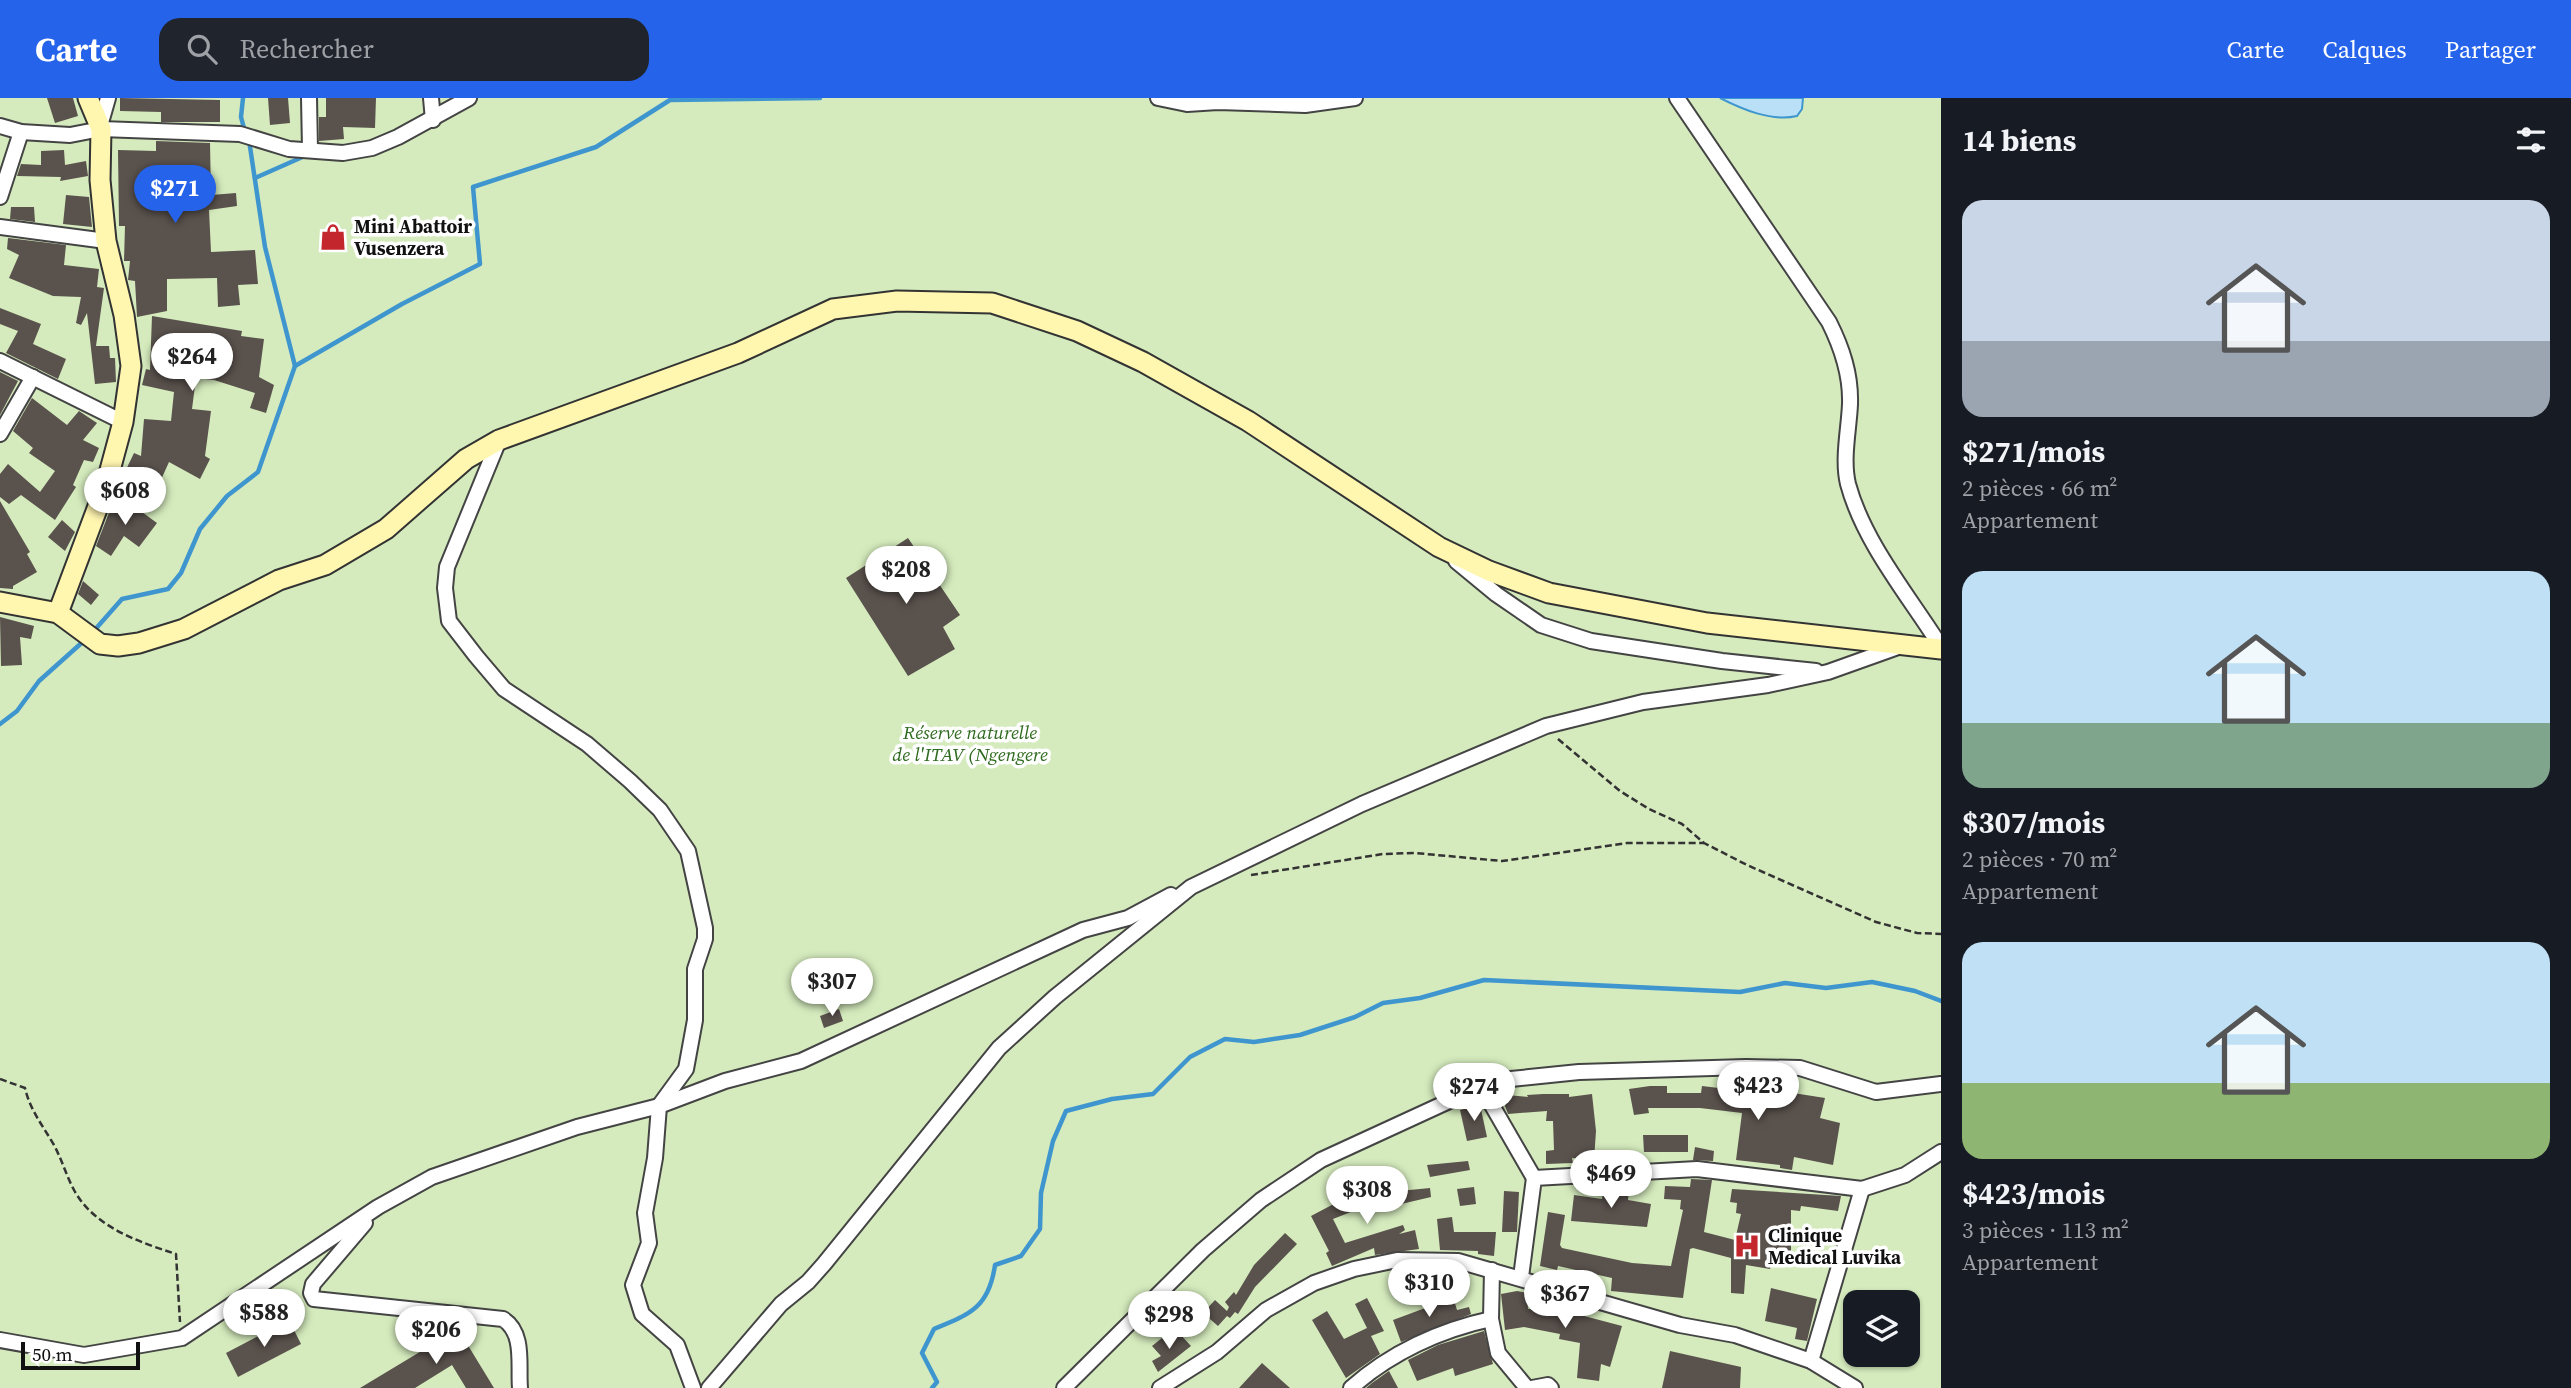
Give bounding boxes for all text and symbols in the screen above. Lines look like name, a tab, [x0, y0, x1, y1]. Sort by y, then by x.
search box	[159, 18, 649, 81]
text: Carte	[35, 27, 117, 72]
icon: search	[183, 30, 221, 68]
text: Rechercher	[239, 31, 374, 67]
text: Carte	[2227, 33, 2285, 66]
text: Calques	[2323, 33, 2407, 66]
text: Partager	[2445, 33, 2536, 66]
text: 14 biens	[1962, 120, 2076, 161]
icon: filters	[2512, 121, 2550, 159]
pin: $271	[134, 166, 216, 225]
text: $271	[150, 172, 200, 204]
place label: Mini Abattoir Vusenzera	[354, 213, 472, 261]
shop icon: Mini Abattoir Vusenzera	[318, 222, 348, 252]
icon: home	[2193, 245, 2319, 371]
pin: $264	[151, 334, 233, 393]
text: $264	[167, 340, 217, 372]
text: $271/mois	[1962, 431, 2105, 472]
pin: $608	[84, 468, 166, 527]
text: 2 pièces · 66 m²	[1962, 472, 2117, 504]
text: $608	[100, 474, 150, 506]
text: Appartement	[1962, 504, 2098, 536]
pin: $208	[865, 546, 947, 606]
text: $208	[881, 553, 931, 585]
icon: home	[2193, 616, 2319, 742]
park label: Réserve naturelle de l'ITAV (Ngengere	[892, 719, 1048, 767]
text: $307/mois	[1962, 802, 2105, 843]
text: 2 pièces · 70 m²	[1962, 843, 2117, 875]
text: Appartement	[1962, 875, 2098, 907]
pin: $307	[791, 958, 873, 1018]
text: $307	[807, 965, 857, 997]
icon: home	[2193, 987, 2319, 1113]
pin: $423	[1717, 1062, 1799, 1122]
pin: $274	[1433, 1063, 1515, 1123]
text: $423	[1733, 1069, 1783, 1101]
text: $274	[1449, 1070, 1499, 1102]
pin: $469	[1570, 1150, 1652, 1210]
text: $469	[1586, 1157, 1636, 1189]
pin: $308	[1326, 1166, 1408, 1226]
text: $308	[1342, 1173, 1392, 1205]
text: $423/mois	[1962, 1173, 2105, 1214]
text: 3 pièces · 113 m²	[1962, 1214, 2129, 1246]
place label: Clinique Medical Luvika	[1768, 1222, 1902, 1270]
hospital icon: Clinique Medical Luvika	[1732, 1231, 1762, 1261]
text: Appartement	[1962, 1246, 2098, 1278]
pin: $310	[1388, 1260, 1470, 1319]
text: $310	[1404, 1266, 1454, 1298]
pin: $367	[1524, 1270, 1606, 1330]
text: $367	[1540, 1277, 1590, 1309]
pin: $588	[223, 1290, 305, 1349]
map controls	[1843, 1290, 1920, 1367]
button: layers	[1843, 1290, 1920, 1367]
pin: $298	[1128, 1292, 1210, 1351]
text: $588	[239, 1296, 289, 1328]
text: $298	[1144, 1298, 1194, 1330]
pin: $206	[395, 1306, 477, 1366]
text: $206	[411, 1313, 461, 1345]
scale bar	[21, 1339, 140, 1371]
text: 50 m	[32, 1341, 73, 1367]

